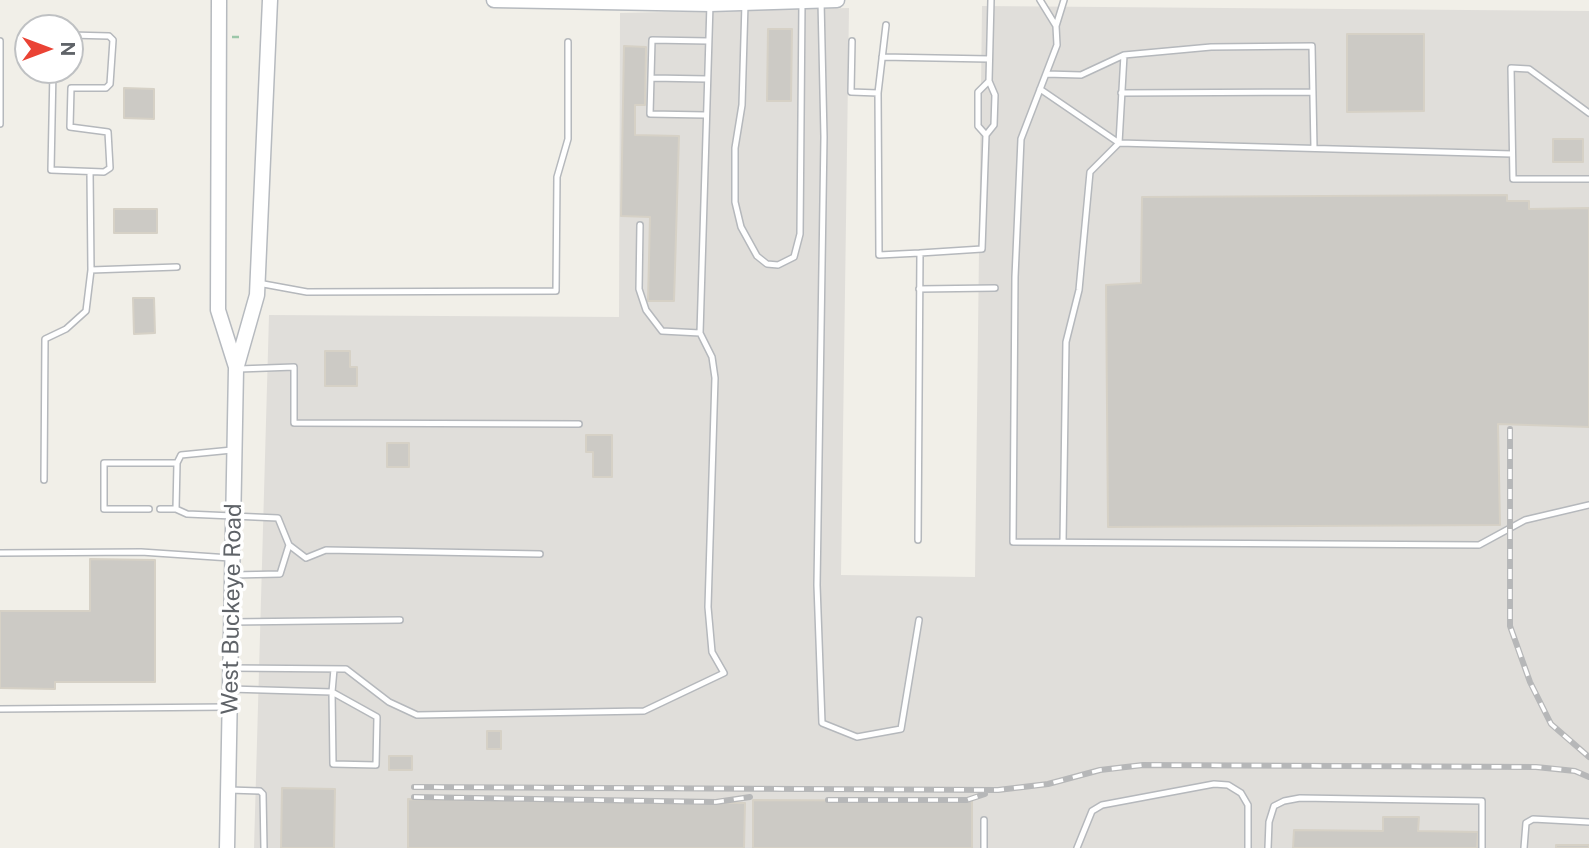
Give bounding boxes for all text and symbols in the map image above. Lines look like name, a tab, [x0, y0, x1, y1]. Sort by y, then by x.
north arrow	[14, 14, 84, 84]
text: N	[57, 42, 79, 56]
street label: West Buckeye Road	[216, 503, 248, 715]

